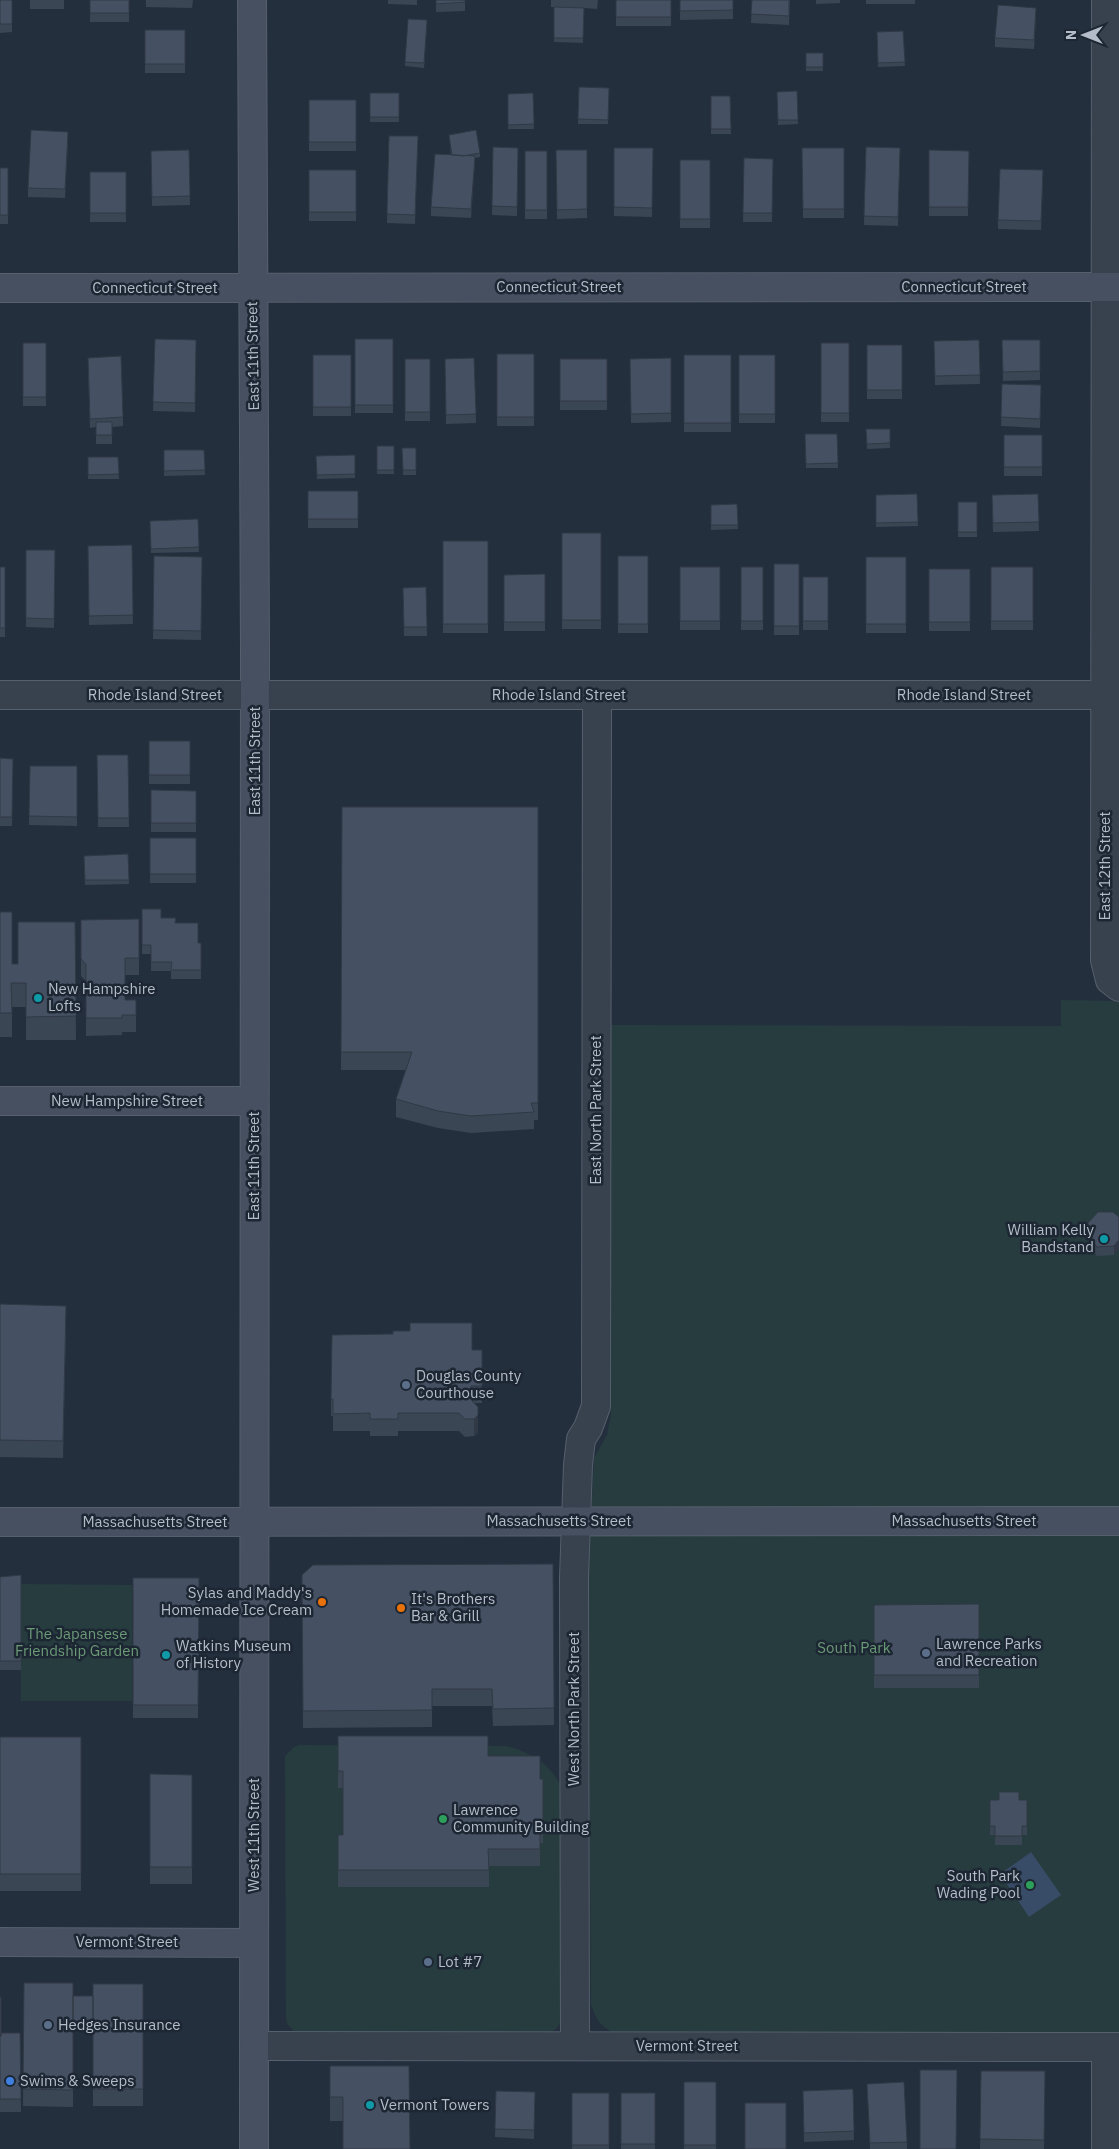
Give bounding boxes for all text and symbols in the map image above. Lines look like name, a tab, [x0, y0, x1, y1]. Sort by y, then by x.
north arrow	[1059, 10, 1109, 60]
text: N	[1062, 30, 1080, 40]
street label: Connecticut Street	[496, 277, 622, 296]
street label: Connecticut Street	[901, 277, 1027, 296]
street label: Connecticut Street	[92, 278, 218, 297]
street label: East 11th Street	[242, 301, 263, 411]
street label: Rhode Island Street	[88, 685, 222, 704]
street label: Rhode Island Street	[492, 685, 626, 704]
street label: Rhode Island Street	[897, 685, 1031, 704]
street label: East 11th Street	[245, 706, 264, 816]
street label: East 12th Street	[1095, 811, 1114, 921]
place label: New Hampshire Lofts	[48, 979, 155, 1015]
marker: New Hampshire Lofts	[32, 992, 44, 1004]
street label: East North Park Street	[586, 1035, 605, 1185]
street label: New Hampshire Street	[51, 1091, 203, 1110]
street label: East 11th Street	[244, 1111, 263, 1221]
place label: William Kelly Bandstand	[1008, 1220, 1095, 1256]
marker: William Kelly Bandstand	[1098, 1233, 1110, 1245]
place label: Douglas County Courthouse	[416, 1366, 522, 1402]
marker: Douglas County Courthouse	[400, 1379, 412, 1391]
street label: Massachusetts Street	[486, 1511, 632, 1530]
street label: Massachusetts Street	[891, 1511, 1037, 1530]
street label: Massachusetts Street	[82, 1512, 228, 1531]
place label: Sylas and Maddy's Homemade Ice Cream	[161, 1583, 312, 1619]
place label: It's Brothers Bar & Grill	[411, 1589, 495, 1625]
marker: Sylas and Maddy's Homemade Ice Cream	[316, 1596, 328, 1608]
marker: It's Brothers Bar & Grill	[395, 1602, 407, 1614]
park label: The Japansese Friendship Garden	[15, 1624, 139, 1660]
street label: West North Park Street	[564, 1632, 583, 1786]
place label: Lawrence Parks and Recreation	[936, 1634, 1042, 1670]
place label: Watkins Museum of History	[176, 1636, 291, 1672]
park label: South Park	[817, 1638, 891, 1657]
marker: Lawrence Parks and Recreation	[920, 1647, 932, 1659]
marker: Watkins Museum of History	[160, 1649, 172, 1661]
street label: West 11th Street	[244, 1778, 263, 1892]
place label: Lawrence Community Building	[453, 1800, 589, 1836]
marker: Lawrence Community Building	[437, 1813, 449, 1825]
place label: South Park Wading Pool	[937, 1866, 1020, 1902]
marker: South Park Wading Pool	[1024, 1879, 1036, 1891]
street label: Vermont Street	[76, 1932, 178, 1951]
place label: Lot #7	[438, 1952, 482, 1971]
marker: Lot #7	[422, 1956, 434, 1968]
place label: Hedges Insurance	[58, 2015, 180, 2034]
marker: Hedges Insurance	[42, 2019, 54, 2031]
street label: Vermont Street	[636, 2036, 738, 2055]
place label: Swims & Sweeps	[20, 2071, 135, 2090]
marker: Swims & Sweeps	[4, 2075, 16, 2087]
place label: Vermont Towers	[380, 2095, 490, 2114]
marker: Vermont Towers	[364, 2099, 376, 2111]

